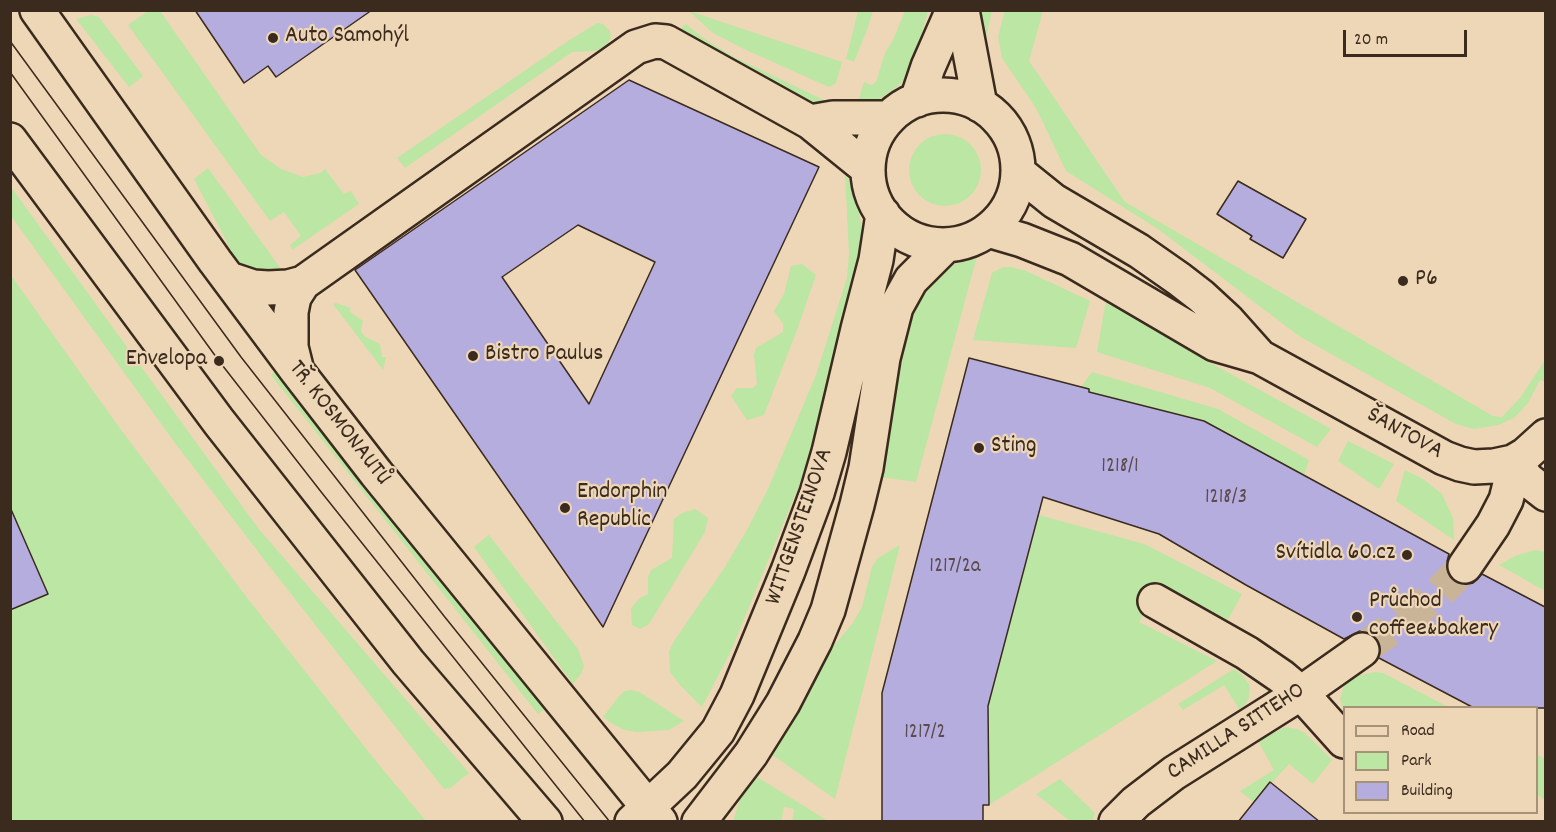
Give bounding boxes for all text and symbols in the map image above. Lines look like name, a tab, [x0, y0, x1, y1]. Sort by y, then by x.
scale bar	[1346, 18, 1470, 56]
place label: Auto Samohýl	[285, 24, 409, 52]
text: 20 m	[1354, 28, 1388, 53]
marker: Auto Samohýl	[266, 31, 280, 45]
place label: P6	[1415, 267, 1438, 295]
marker: P6	[1396, 274, 1410, 288]
place label: Bistro Paulus	[485, 342, 603, 370]
place label: Envelopa	[126, 347, 207, 375]
marker: Bistro Paulus	[466, 349, 480, 363]
marker: Envelopa	[212, 354, 226, 368]
street label: TŘ. KOSMONAUTŮ	[280, 356, 396, 492]
street label: ŠANTOVA	[1361, 402, 1447, 468]
place label: Sting	[991, 434, 1036, 462]
marker: Sting	[972, 441, 986, 455]
street label: WITTGENSTEINOVA	[761, 445, 841, 609]
house number: 1218/1	[1101, 455, 1139, 481]
place label: Endorphin Republic	[577, 480, 667, 536]
house number: 1218/3	[1205, 486, 1247, 512]
marker: Endorphin Republic	[558, 501, 572, 515]
place label: Svítidla 60.cz	[1275, 541, 1395, 569]
marker: Svítidla 60.cz	[1400, 548, 1414, 562]
house number: 1217/2a	[929, 555, 981, 581]
place label: Průchod coffee&bakery	[1369, 589, 1498, 645]
marker: Průchod coffee&bakery	[1350, 610, 1364, 624]
street label: CAMILLA SITTEHO	[1163, 678, 1311, 788]
legend	[1343, 706, 1538, 814]
text: Road	[1401, 719, 1435, 744]
house number: 1217/2	[904, 721, 946, 747]
text: Park	[1401, 749, 1432, 774]
text: Building	[1401, 779, 1453, 804]

